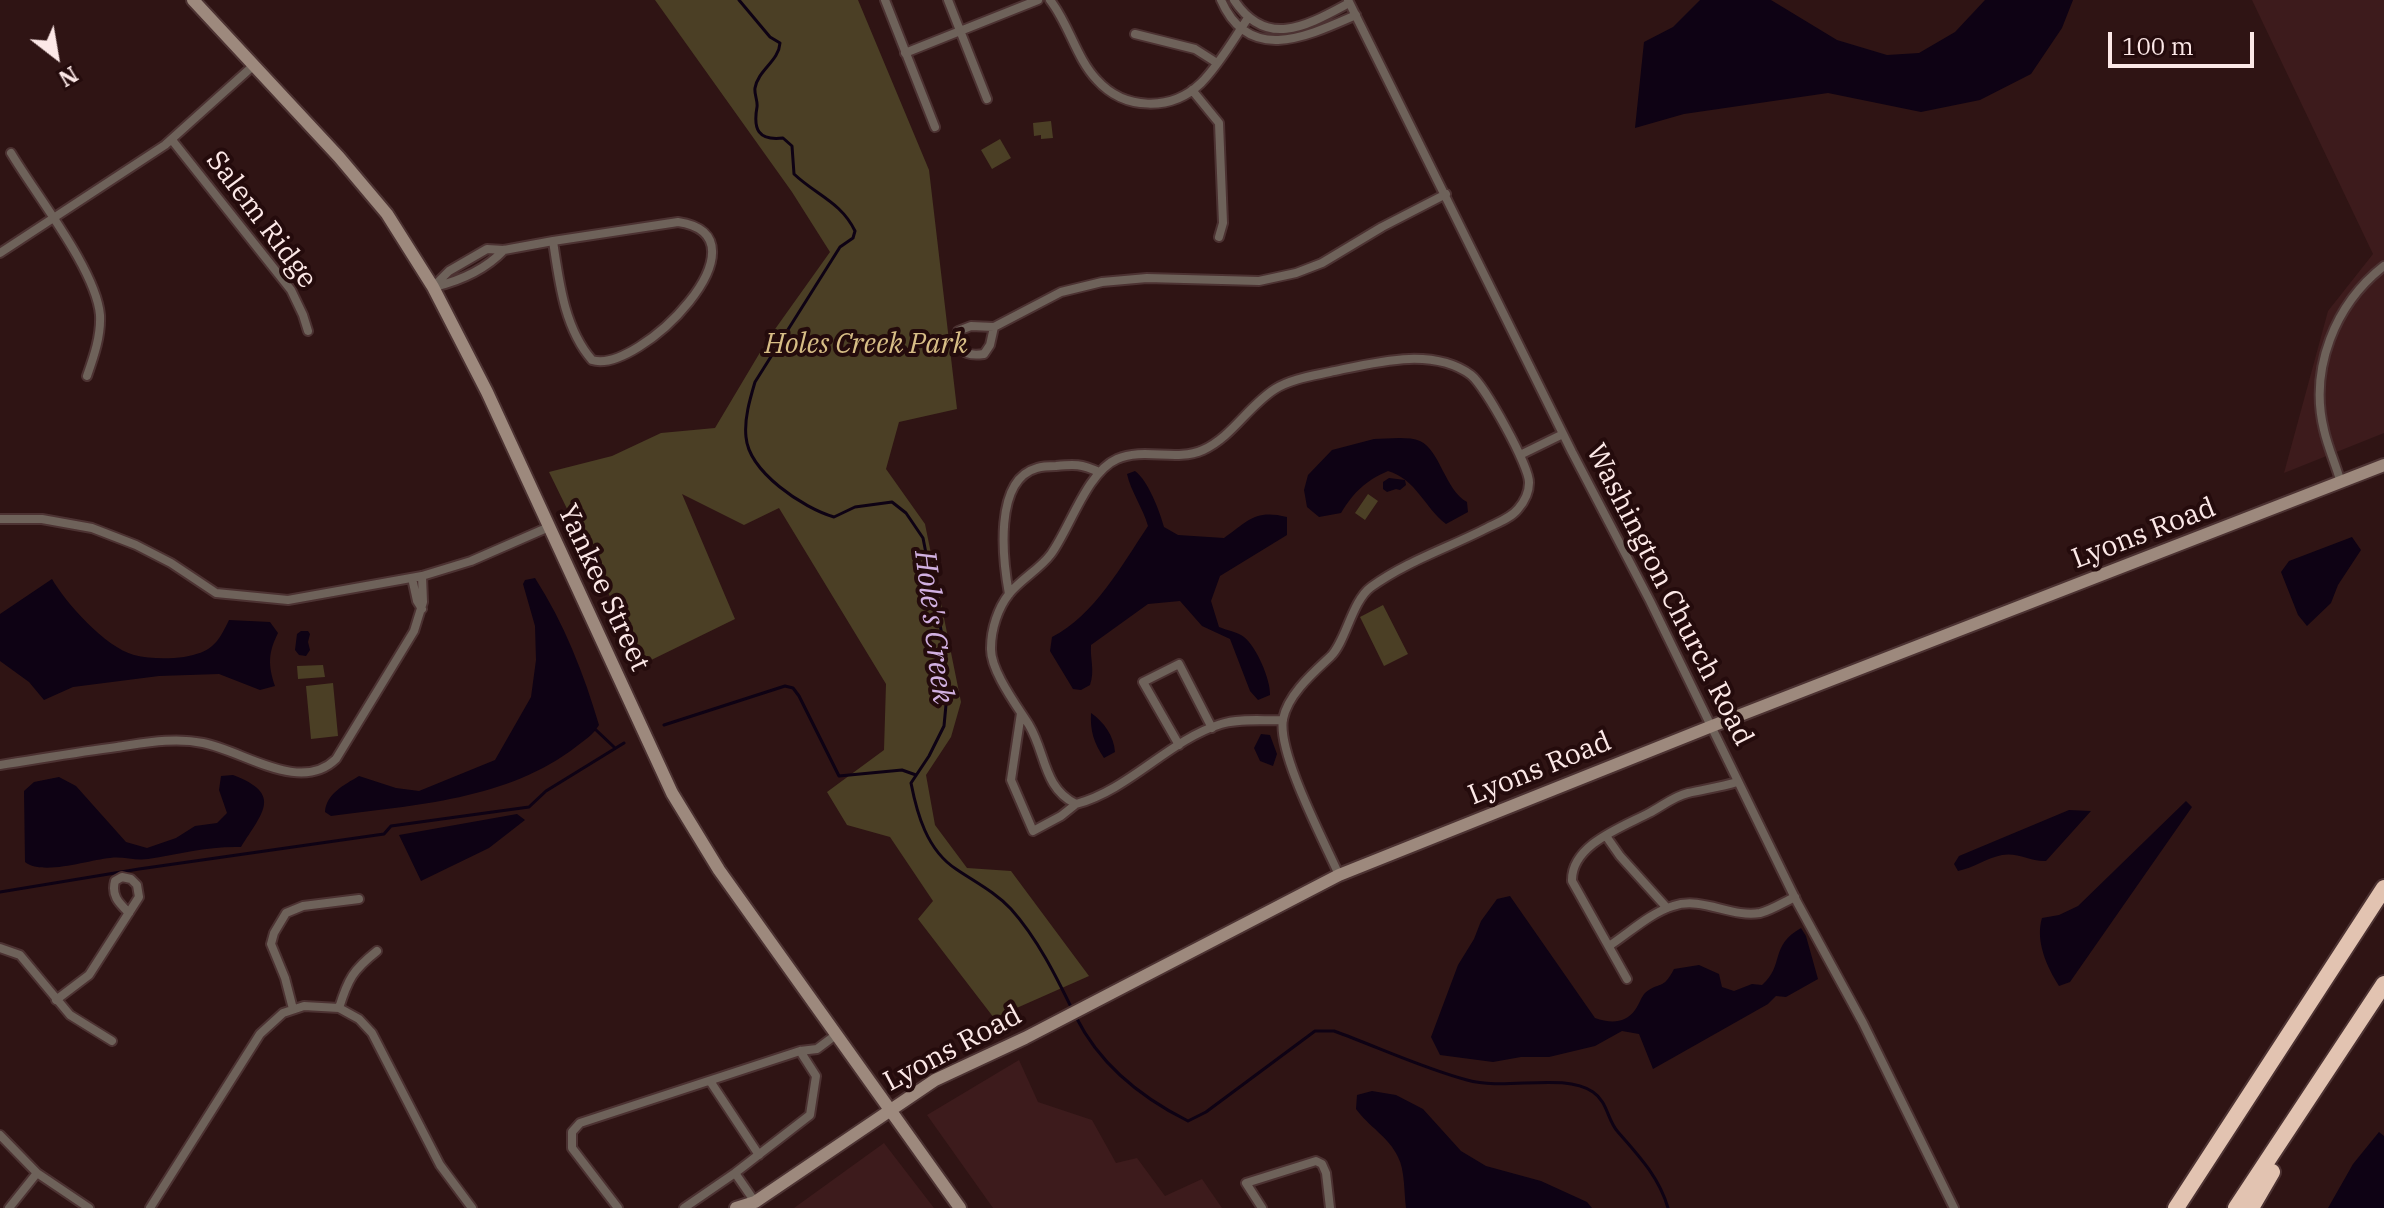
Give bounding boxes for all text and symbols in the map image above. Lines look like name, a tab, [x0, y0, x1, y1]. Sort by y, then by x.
north arrow	[16, 16, 96, 96]
scale bar	[2112, 16, 2258, 66]
text: 100 m	[2122, 30, 2194, 62]
text: N	[54, 60, 84, 94]
street label: Salem Ridge	[199, 145, 323, 295]
park label: Holes Creek Park	[764, 328, 968, 362]
street label: Washington Church Road	[1578, 438, 1760, 752]
street label: Lyons Road	[2067, 491, 2221, 577]
street label: Yankee Street	[550, 499, 656, 677]
water label: Hole's Creek	[906, 548, 960, 706]
street label: Lyons Road	[1464, 725, 1616, 813]
street label: Lyons Road	[878, 999, 1028, 1099]

